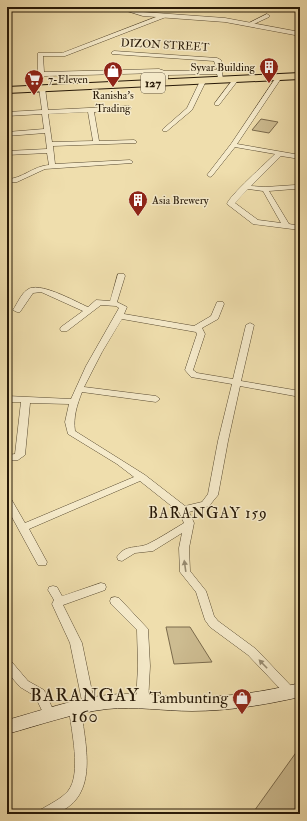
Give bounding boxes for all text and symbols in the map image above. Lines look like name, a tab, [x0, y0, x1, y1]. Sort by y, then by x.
street label: DIZON STREET	[120, 36, 210, 54]
building icon: Syvar Building	[258, 56, 280, 84]
shop icon: Ranisha's Trading	[102, 60, 124, 88]
place label: Syvar Building	[190, 61, 256, 75]
supermarket icon: 7-Eleven	[23, 68, 45, 96]
place label: 7-Eleven	[48, 73, 88, 86]
road number: 127	[141, 73, 165, 93]
place label: Ranisha's Trading	[92, 89, 134, 115]
building icon: Asia Brewery	[127, 189, 149, 217]
place label: Asia Brewery	[151, 194, 209, 208]
district label: BARANGAY 159	[148, 504, 268, 523]
one-way arrow	[182, 560, 188, 573]
one-way arrow	[259, 659, 268, 669]
district label: BARANGAY 160	[30, 684, 140, 728]
shop icon: Tambunting	[231, 687, 253, 715]
place label: Tambunting	[149, 688, 229, 708]

